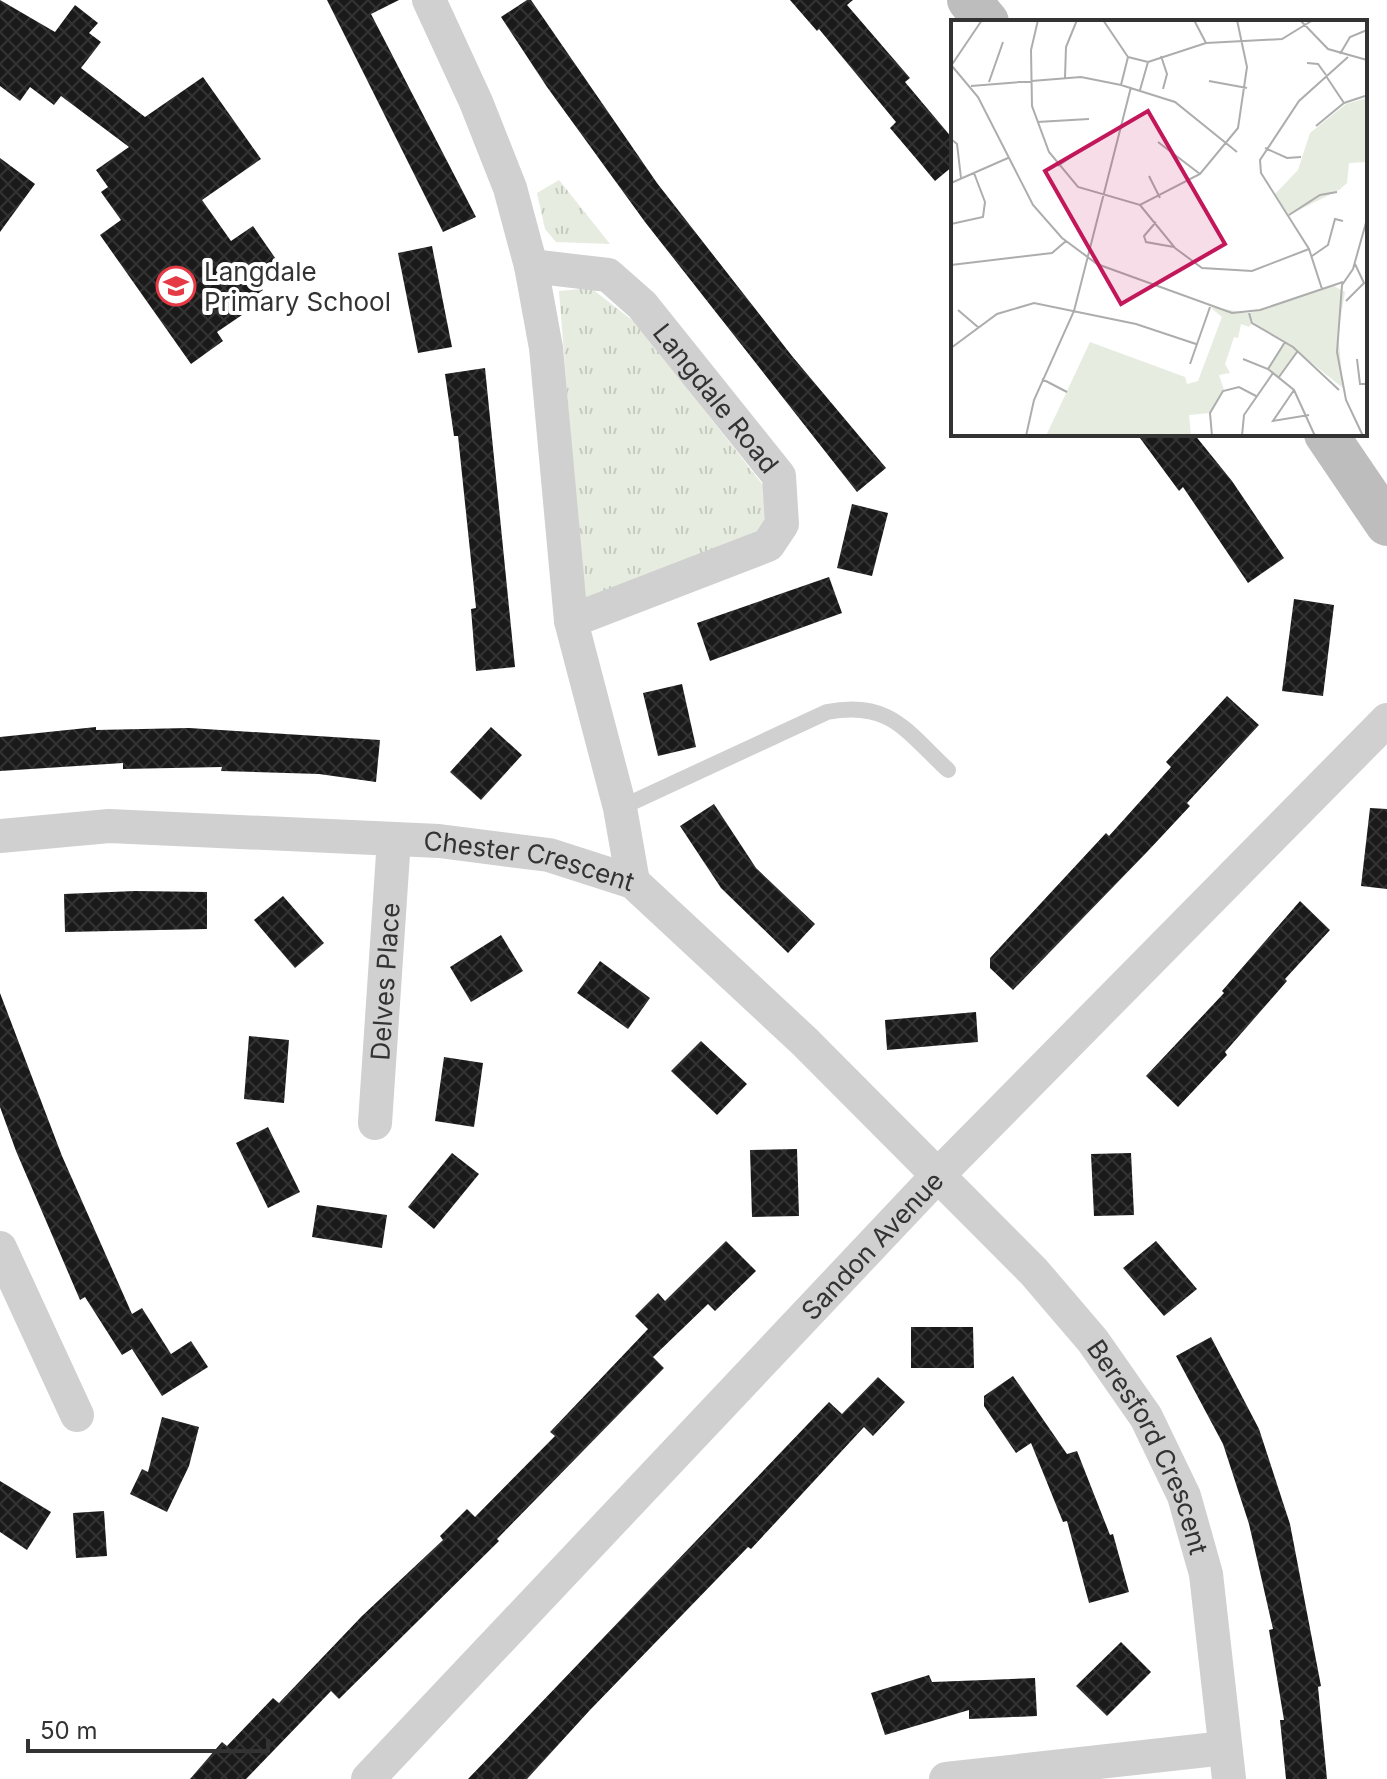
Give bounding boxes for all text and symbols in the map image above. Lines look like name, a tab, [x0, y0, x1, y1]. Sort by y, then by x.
inset map	[951, 20, 1367, 436]
place label: Langdale Primary School	[204, 256, 391, 317]
school or university icon: Langdale Primary School	[155, 265, 197, 307]
street label: Langdale Road	[647, 317, 786, 479]
street label: Chester Crescent	[423, 825, 638, 897]
street label: Delves Place	[364, 901, 405, 1061]
street label: Sandon Avenue	[795, 1165, 949, 1326]
street label: Beresford Crescent	[1081, 1333, 1215, 1558]
scale bar	[28, 1703, 268, 1753]
text: 50 m	[40, 1716, 98, 1745]

